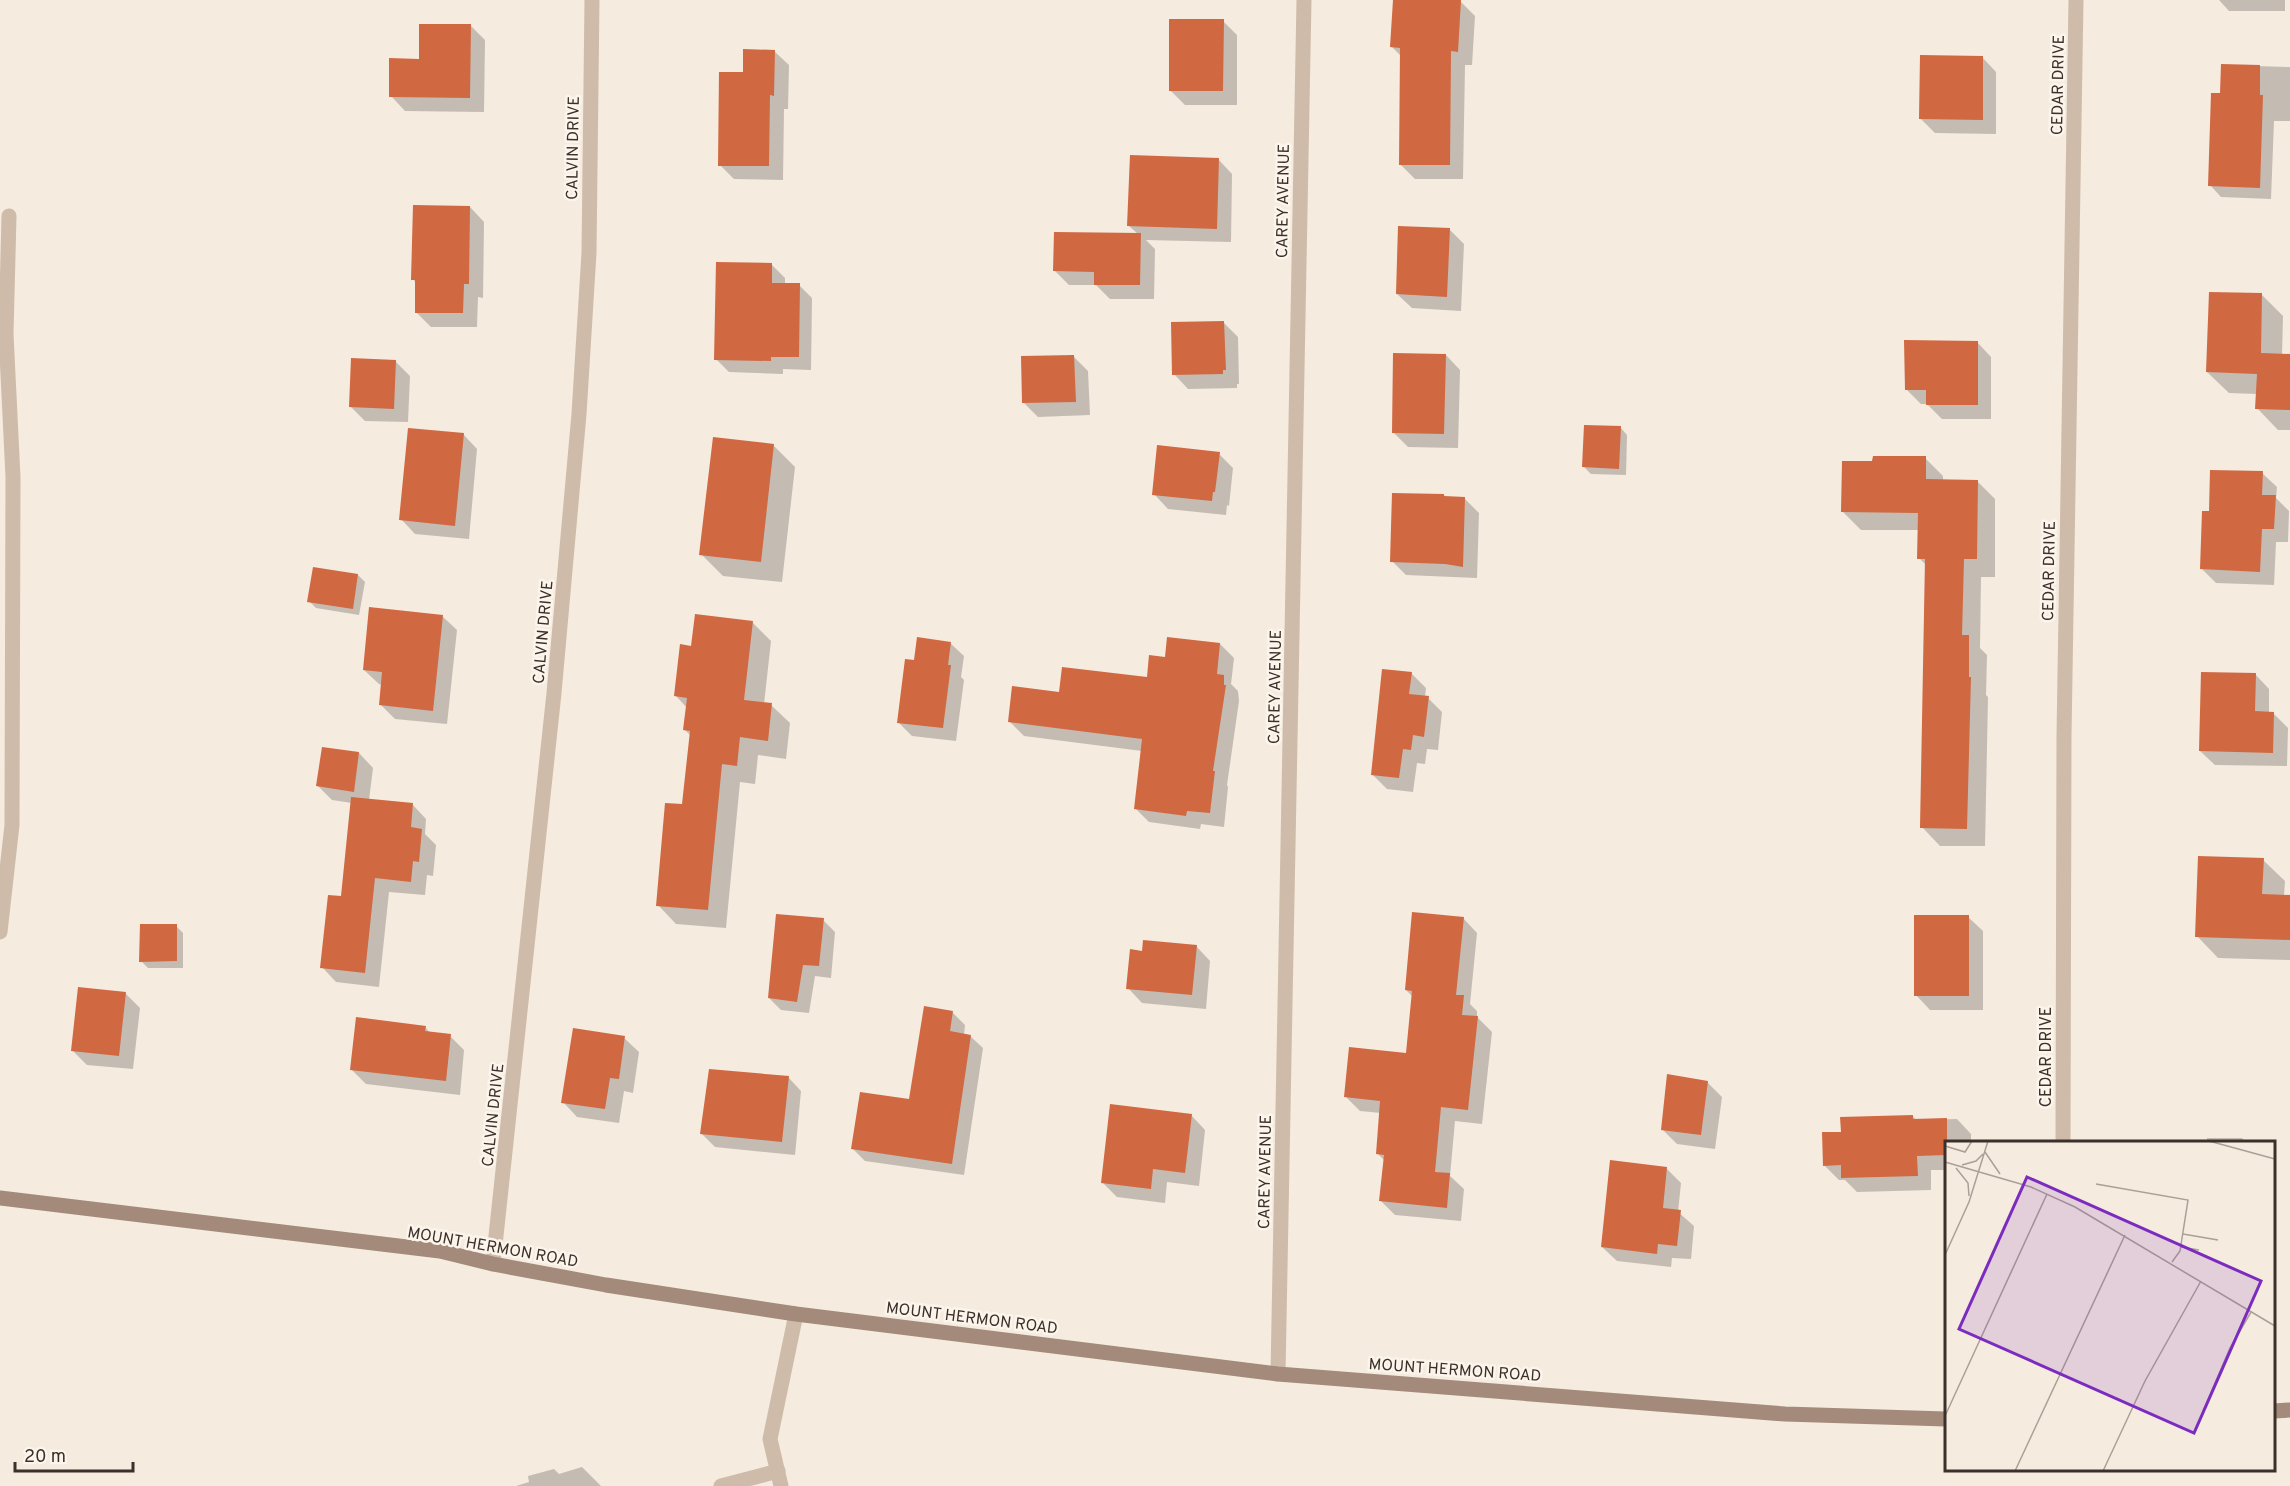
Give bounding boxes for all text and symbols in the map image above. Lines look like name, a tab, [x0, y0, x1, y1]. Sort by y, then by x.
street label: CEDAR DRIVE	[2048, 35, 2070, 135]
street label: CALVIN DRIVE	[563, 96, 585, 200]
street label: CAREY AVENUE	[1273, 144, 1295, 258]
street label: CEDAR DRIVE	[2039, 521, 2061, 621]
street label: CALVIN DRIVE	[530, 580, 558, 685]
street label: CAREY AVENUE	[1265, 630, 1287, 744]
street label: CEDAR DRIVE	[2037, 1007, 2057, 1107]
street label: CALVIN DRIVE	[479, 1063, 509, 1168]
street label: CAREY AVENUE	[1255, 1115, 1277, 1229]
inset map	[1945, 1141, 2275, 1471]
street label: MOUNT HERMON ROAD	[406, 1223, 580, 1273]
street label: MOUNT HERMON ROAD	[885, 1299, 1059, 1339]
street label: MOUNT HERMON ROAD	[1368, 1355, 1542, 1387]
scale bar	[15, 1435, 134, 1473]
text: 20 m	[24, 1446, 66, 1469]

